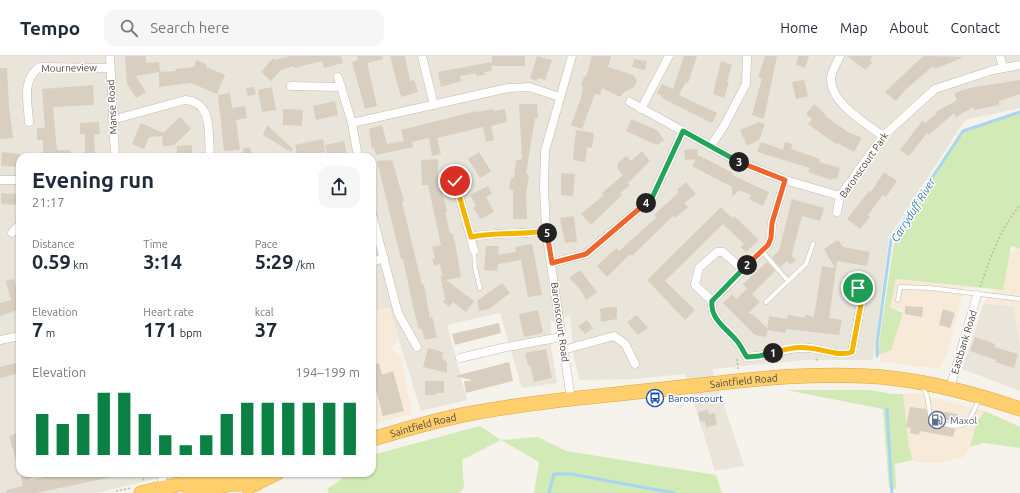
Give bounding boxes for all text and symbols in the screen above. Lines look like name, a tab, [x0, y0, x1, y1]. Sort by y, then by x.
search box	[104, 10, 384, 46]
text: Tempo	[20, 17, 80, 39]
icon: search	[118, 17, 140, 39]
text: Search here	[150, 19, 230, 36]
text: Home	[780, 20, 818, 36]
text: Map	[840, 20, 868, 36]
text: About	[890, 20, 929, 36]
text: Contact	[951, 20, 1000, 36]
street label: Mourneview	[41, 62, 97, 74]
street label: Manse Road	[105, 79, 119, 135]
street label: Baronscourt Park	[837, 130, 891, 200]
pin: 3	[729, 152, 749, 172]
text: 3	[736, 156, 742, 168]
pin	[438, 164, 472, 198]
button: share	[318, 166, 360, 208]
text: Evening run	[32, 167, 154, 192]
icon: check	[444, 170, 466, 192]
water label: Carryduff River	[889, 175, 939, 245]
pin: 4	[636, 193, 656, 213]
text: 21:17	[32, 195, 65, 209]
text: 4	[643, 197, 649, 209]
pin: 5	[537, 223, 557, 243]
text: 5	[544, 227, 550, 239]
text: Distance	[32, 238, 75, 250]
text: Time	[143, 238, 168, 250]
text: Pace	[255, 238, 278, 250]
text: 0.59	[32, 250, 71, 273]
text: 3:14	[143, 250, 182, 273]
text: 5:29	[255, 250, 293, 273]
pin: 2	[737, 255, 757, 275]
text: km	[71, 259, 88, 271]
text: /km	[293, 259, 315, 271]
text: 2	[744, 259, 750, 271]
pin	[841, 271, 875, 305]
icon: arrive	[847, 277, 869, 299]
street label: Baronscourt Road	[549, 281, 571, 363]
text: Elevation	[32, 306, 78, 318]
text: Heart rate	[143, 306, 194, 318]
text: kcal	[255, 306, 274, 318]
street label: Eastbank Road	[949, 309, 979, 375]
text: 7	[32, 318, 43, 341]
text: 171	[143, 318, 177, 341]
text: 37	[255, 318, 277, 341]
text: m	[43, 327, 55, 339]
text: bpm	[177, 327, 202, 339]
pin: 1	[763, 343, 783, 363]
text: 1	[770, 347, 776, 359]
text: Elevation	[32, 365, 86, 379]
text: 194–199 m	[295, 365, 360, 379]
street label: Saintfield Road	[709, 372, 778, 390]
bus stop icon: Baronscourt	[645, 388, 665, 408]
place label: Baronscourt	[668, 393, 723, 404]
fuel station icon: Maxol	[927, 410, 947, 430]
street label: Saintfield Road	[389, 411, 457, 439]
place label: Maxol	[950, 415, 978, 426]

